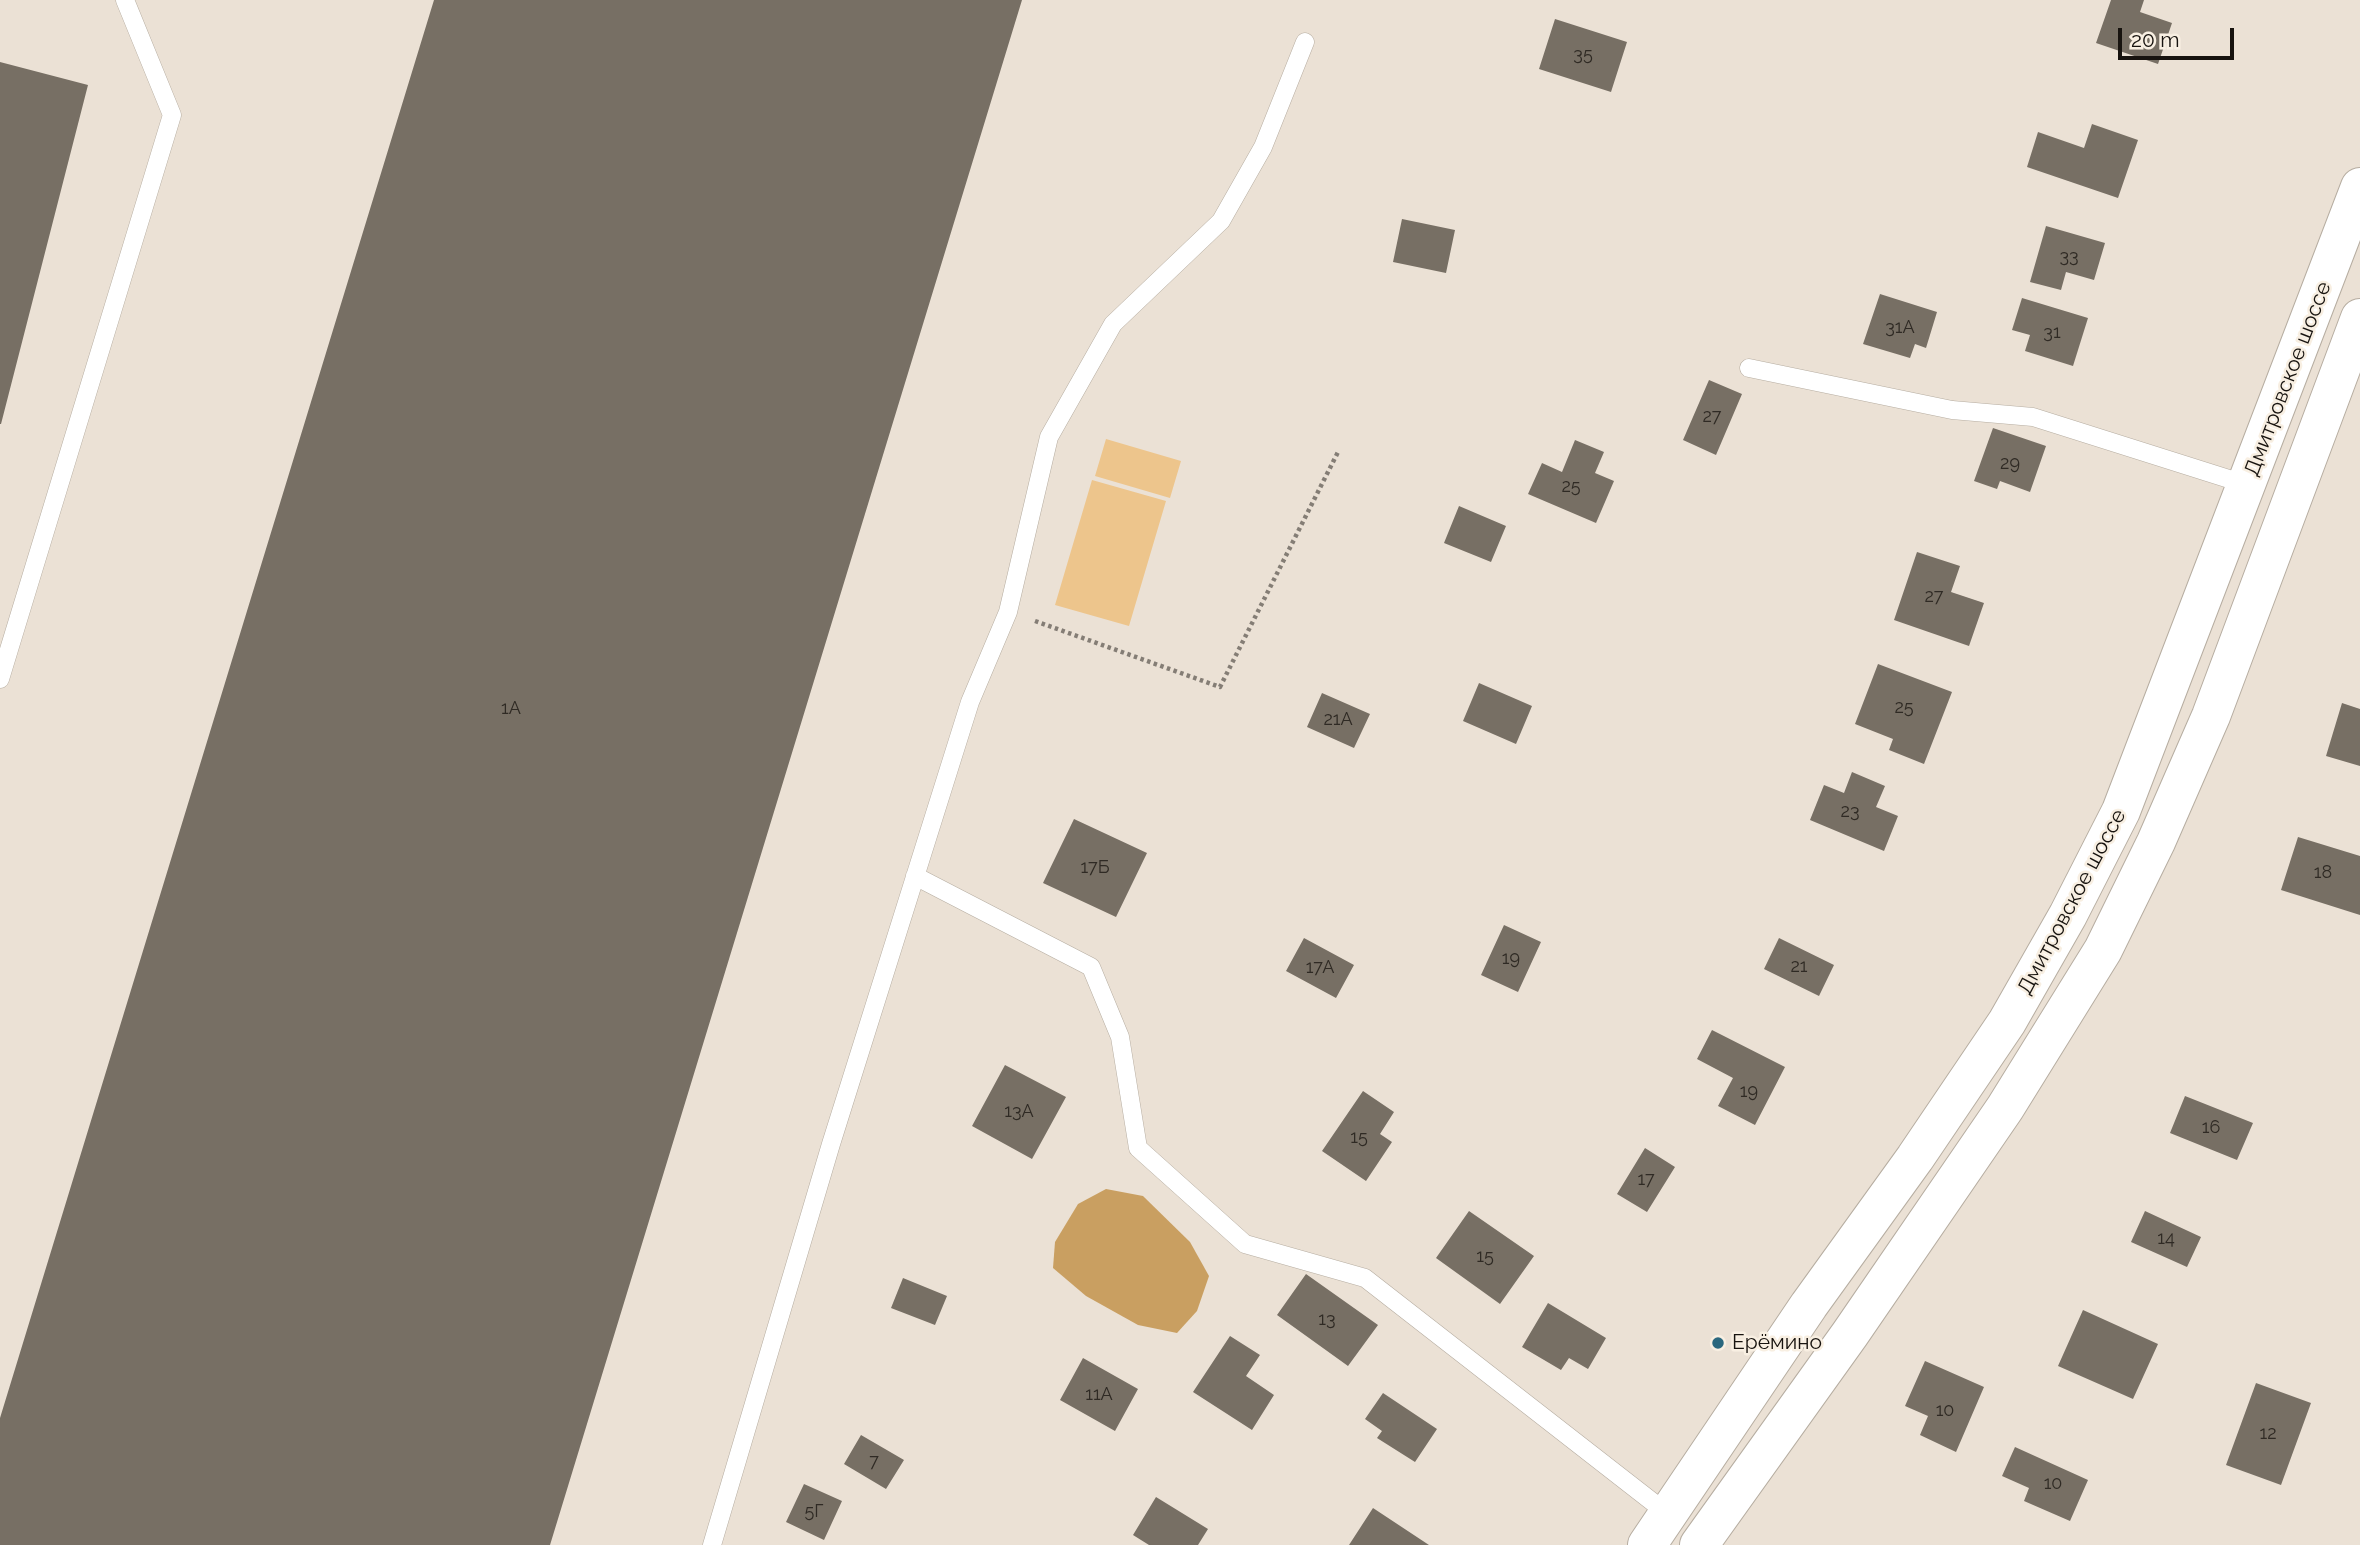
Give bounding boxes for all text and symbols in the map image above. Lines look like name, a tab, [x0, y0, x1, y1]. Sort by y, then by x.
scale bar	[2122, 14, 2238, 58]
text: 20 m	[2131, 27, 2179, 52]
house number: 35	[1573, 44, 1593, 66]
house number: 33	[2059, 246, 2079, 268]
street label: Дмитровское шоссе	[2239, 278, 2337, 480]
house number: 31А	[1885, 317, 1915, 339]
house number: 31	[2043, 322, 2061, 344]
house number: 27	[1702, 406, 1722, 428]
house number: 29	[2000, 453, 2020, 475]
house number: 25	[1561, 476, 1581, 498]
house number: 27	[1924, 586, 1944, 608]
house number: 25	[1894, 697, 1914, 719]
house number: 1А	[501, 698, 521, 720]
house number: 21А	[1323, 709, 1353, 731]
house number: 23	[1841, 801, 1859, 823]
street label: Дмитровское шоссе	[2012, 805, 2132, 999]
house number: 17Б	[1081, 857, 1109, 879]
house number: 18	[2314, 862, 2332, 884]
house number: 19	[1502, 948, 1520, 970]
house number: 21	[1790, 956, 1808, 978]
house number: 17А	[1306, 957, 1334, 979]
house number: 19	[1740, 1081, 1758, 1103]
house number: 13А	[1004, 1101, 1034, 1123]
house number: 16	[2202, 1117, 2220, 1139]
house number: 15	[1350, 1127, 1368, 1149]
house number: 17	[1637, 1169, 1655, 1191]
house number: 14	[2157, 1228, 2175, 1250]
house number: 15	[1476, 1246, 1494, 1268]
house number: 13	[1318, 1309, 1336, 1331]
place label: Ерёмино	[1732, 1330, 1822, 1356]
marker: Ерёмино	[1710, 1335, 1726, 1351]
house number: 11А	[1085, 1384, 1113, 1406]
house number: 10	[1936, 1400, 1954, 1422]
house number: 12	[2259, 1423, 2277, 1445]
house number: 7	[869, 1451, 879, 1473]
house number: 10	[2044, 1473, 2062, 1495]
house number: 5Г	[804, 1501, 824, 1523]

